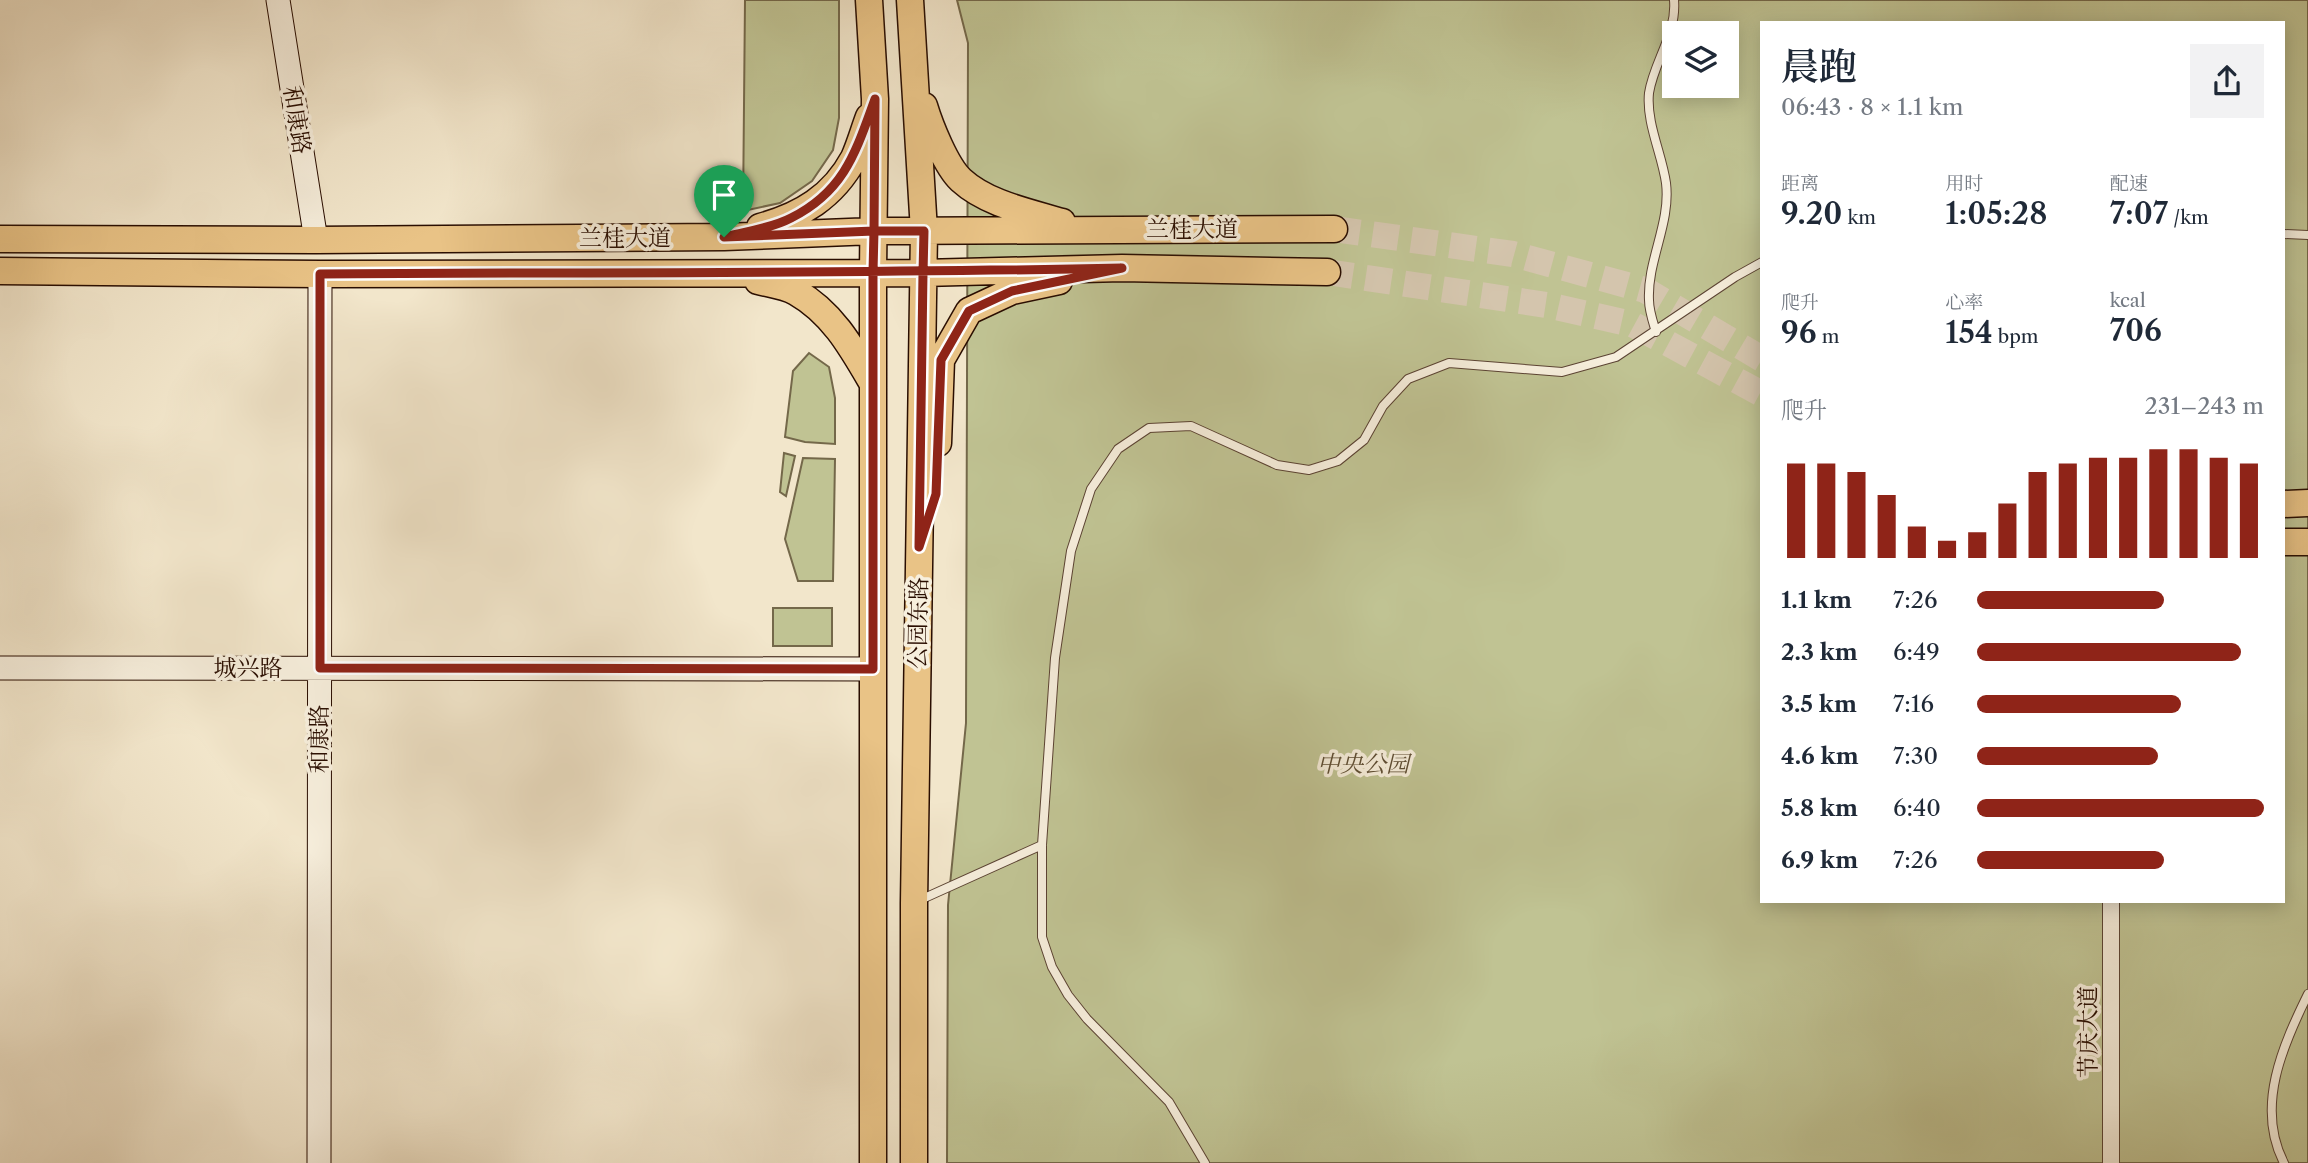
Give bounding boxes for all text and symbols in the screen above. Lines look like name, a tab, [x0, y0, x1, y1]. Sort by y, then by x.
map controls	[1662, 21, 1739, 98]
button: layers	[1662, 21, 1739, 98]
text: 晨跑	[1781, 43, 1857, 90]
button: share	[2190, 44, 2264, 118]
street label: 和康路	[278, 84, 316, 156]
text: 06:43 · 8 × 1.1 km	[1781, 93, 1963, 121]
pin	[694, 165, 754, 237]
text: 距离	[1781, 172, 1819, 195]
text: 用时	[1945, 172, 1983, 195]
text: 配速	[2110, 172, 2148, 195]
icon: arrive	[705, 176, 743, 214]
text: 9.20	[1781, 195, 1842, 232]
text: 1:05:28	[1945, 195, 2047, 232]
text: 7:07	[2110, 195, 2168, 232]
text: km	[1842, 206, 1876, 229]
text: /km	[2168, 206, 2209, 229]
street label: 兰桂大道	[1146, 215, 1238, 243]
street label: 兰桂大道	[579, 224, 671, 252]
text: kcal	[2110, 289, 2146, 312]
text: 爬升	[1781, 291, 1819, 314]
text: 心率	[1945, 291, 1983, 314]
text: 706	[2110, 312, 2162, 349]
text: 96	[1781, 314, 1817, 351]
text: 154	[1945, 314, 1993, 351]
text: m	[1817, 325, 1839, 348]
text: bpm	[1993, 325, 2039, 348]
text: 231–243 m	[2145, 392, 2264, 420]
text: 爬升	[1781, 396, 1827, 424]
street label: 公园东路	[903, 577, 933, 669]
text: 1.1 km	[1781, 586, 1852, 614]
text: 7:26	[1893, 586, 1937, 614]
text: 2.3 km	[1781, 638, 1858, 666]
text: 6:49	[1893, 638, 1940, 666]
street label: 城兴路	[214, 654, 283, 682]
text: 3.5 km	[1781, 690, 1857, 718]
text: 7:16	[1893, 690, 1934, 718]
street label: 和康路	[305, 705, 333, 774]
text: 4.6 km	[1781, 742, 1859, 770]
text: 7:30	[1893, 742, 1938, 770]
park label: 中央公园	[1317, 750, 1413, 778]
text: 5.8 km	[1781, 794, 1858, 822]
text: 6:40	[1893, 794, 1941, 822]
text: 6.9 km	[1781, 846, 1858, 874]
text: 7:26	[1893, 846, 1937, 874]
street label: 节庆大道	[2074, 986, 2102, 1078]

